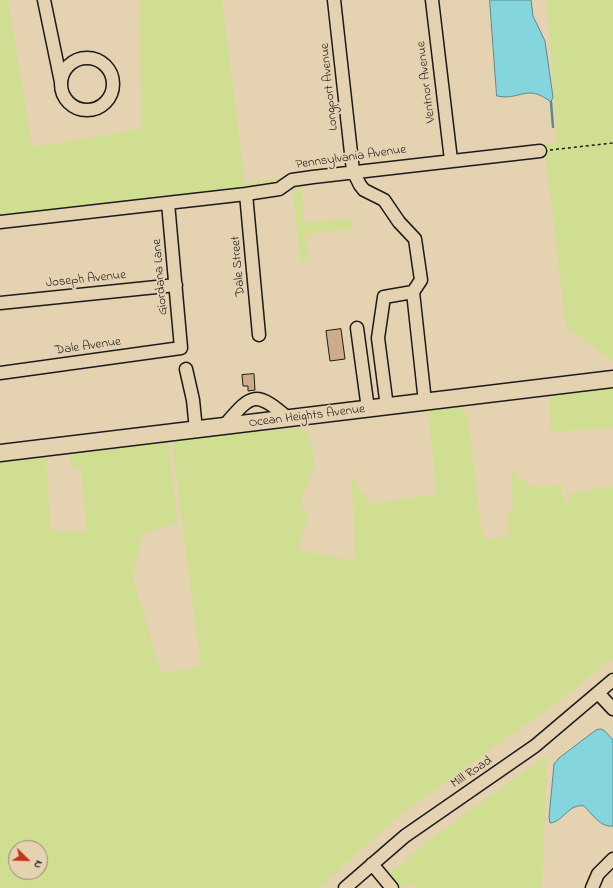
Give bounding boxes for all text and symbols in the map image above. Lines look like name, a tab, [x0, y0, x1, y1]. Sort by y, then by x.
street label: Ventnor Avenue	[414, 40, 440, 124]
street label: Longport Avenue	[318, 42, 342, 132]
street label: Pennsylvania Avenue	[295, 143, 407, 173]
street label: Dale Street	[229, 235, 249, 297]
street label: Giordana Lane	[150, 238, 172, 316]
street label: Joseph Avenue	[45, 268, 127, 292]
street label: Dale Avenue	[54, 335, 122, 359]
street label: Ocean Heights Avenue	[248, 402, 366, 432]
street label: Mill Road	[449, 754, 495, 792]
north arrow	[8, 840, 48, 880]
text: N	[29, 858, 47, 871]

